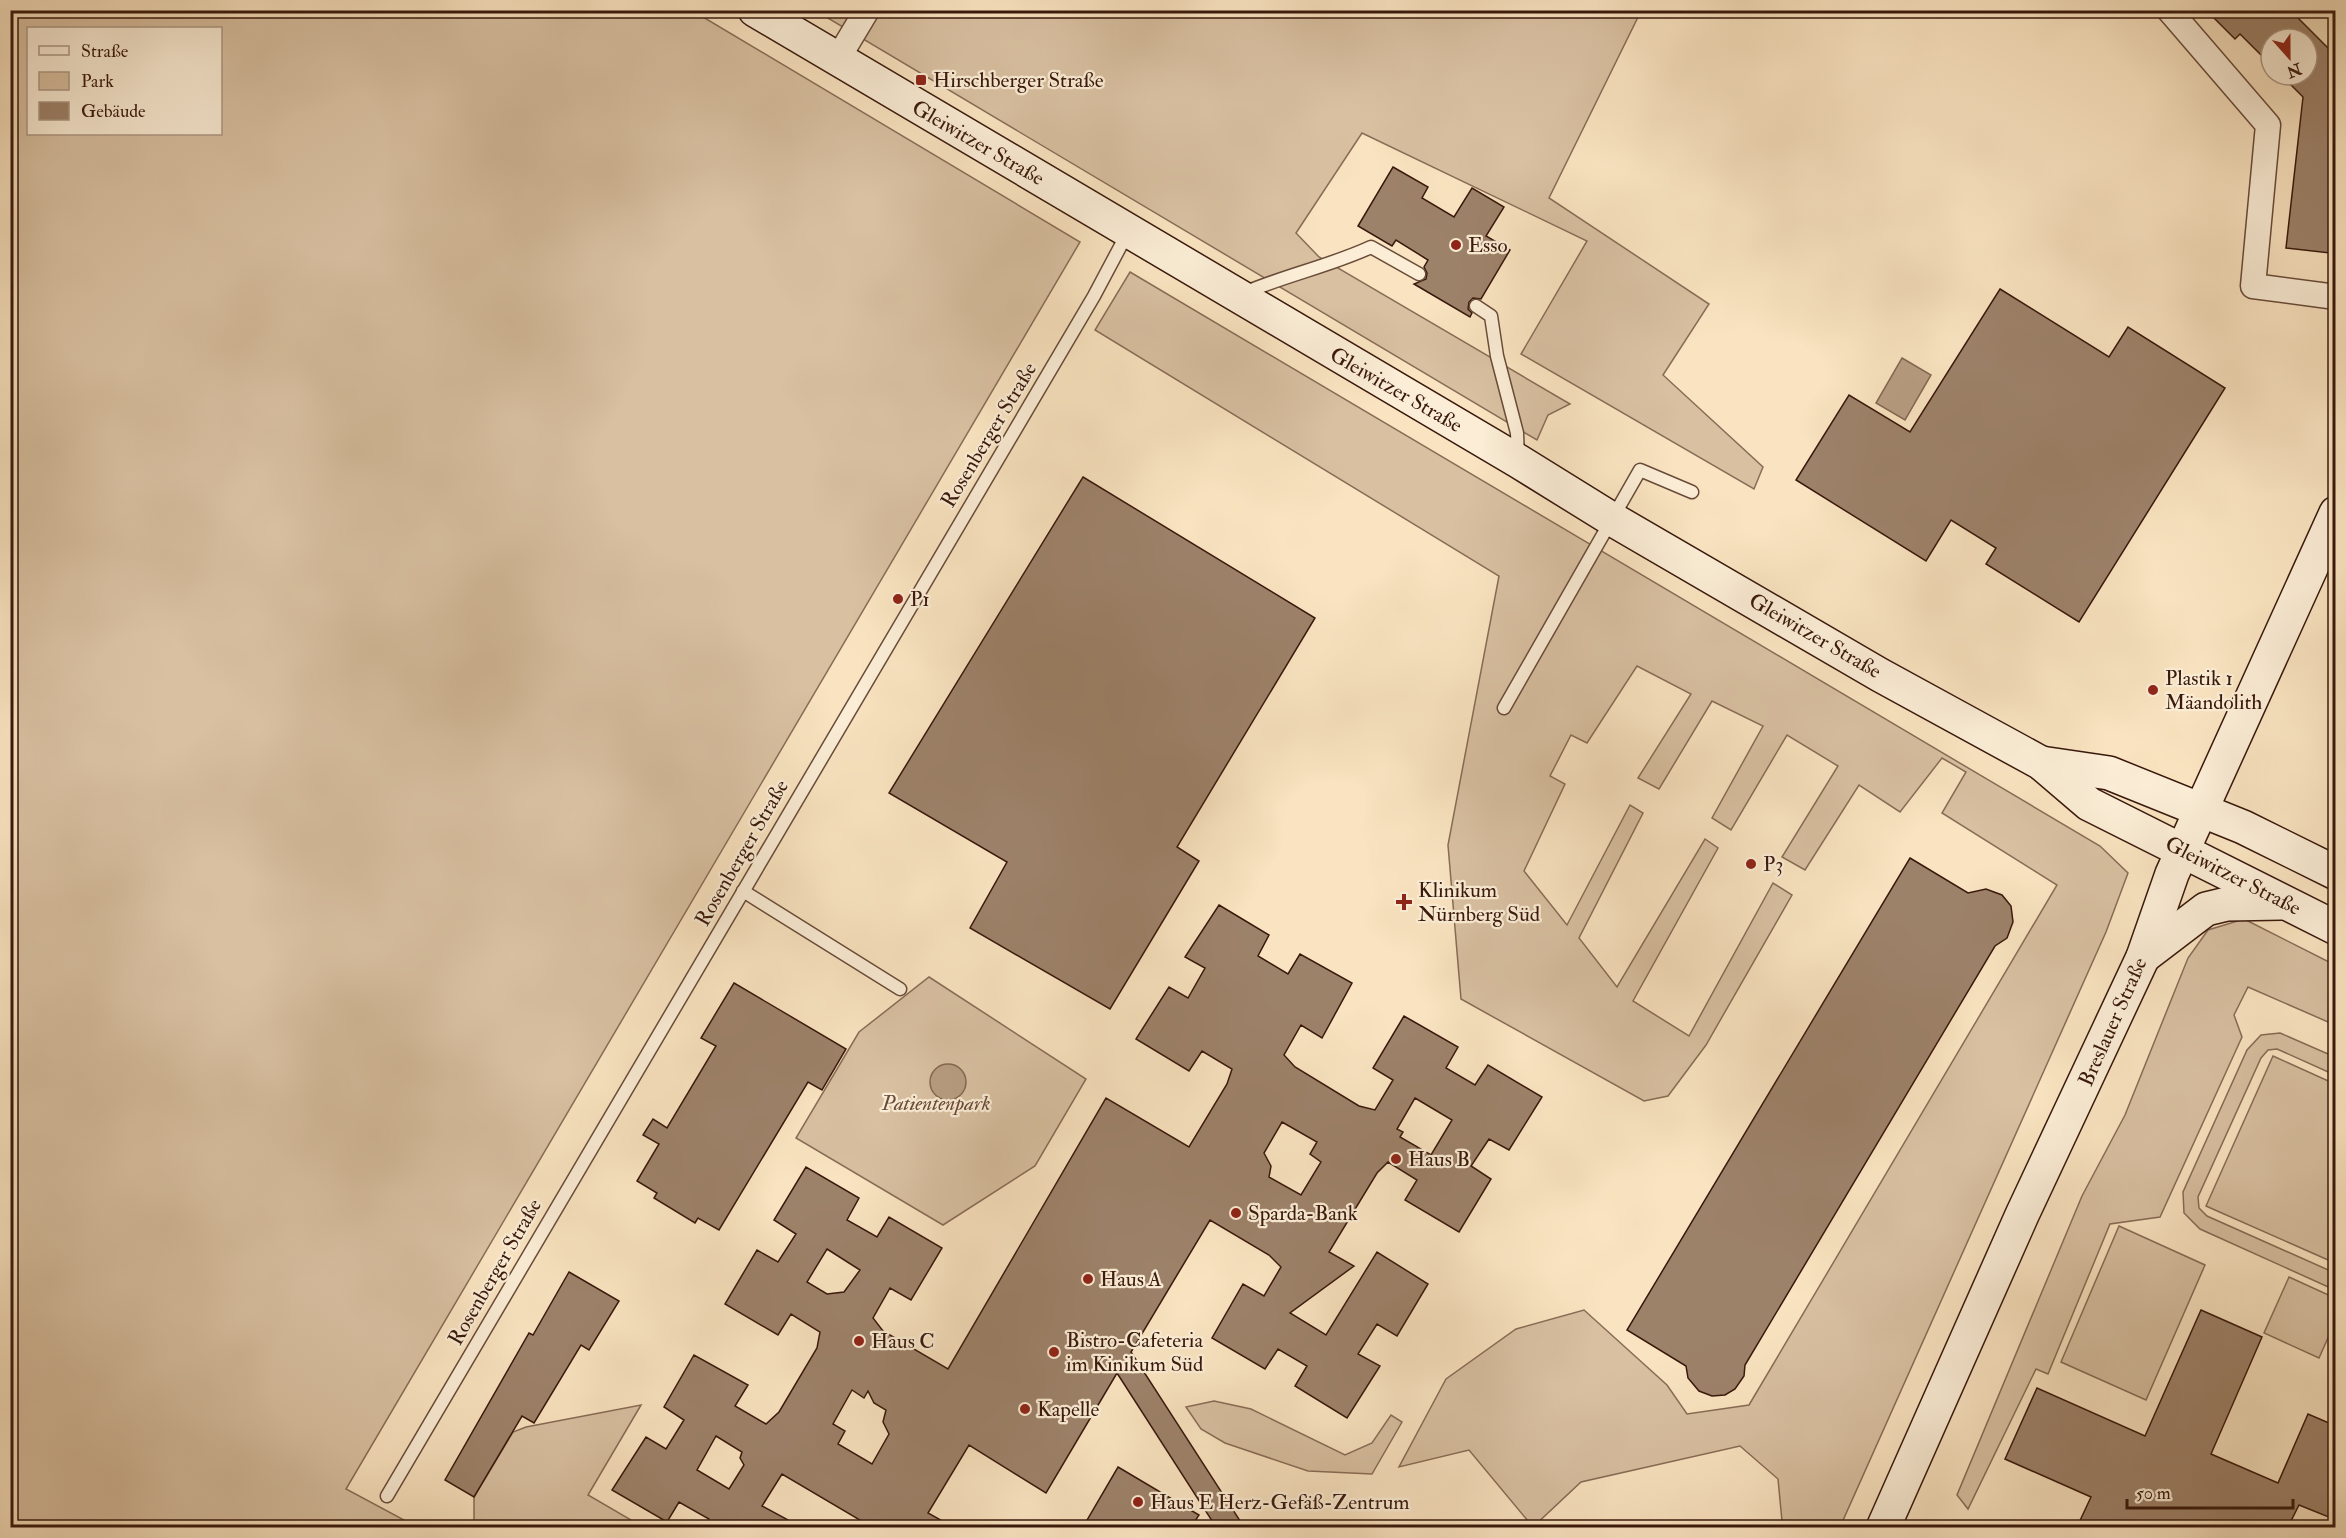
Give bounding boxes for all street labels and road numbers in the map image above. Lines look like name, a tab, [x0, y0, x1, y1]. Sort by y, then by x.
street label: Gleiwitzer Straße	[907, 94, 1049, 192]
street label: Gleiwitzer Straße	[1325, 341, 1467, 439]
street label: Rosenberger Straße	[935, 357, 1043, 513]
street label: Gleiwitzer Straße	[1744, 587, 1886, 685]
street label: Rosenberger Straße	[689, 775, 795, 931]
street label: Gleiwitzer Straße	[2161, 830, 2306, 922]
street label: Breslauer Straße	[2073, 953, 2154, 1091]
street label: Rosenberger Straße	[442, 1194, 548, 1350]

